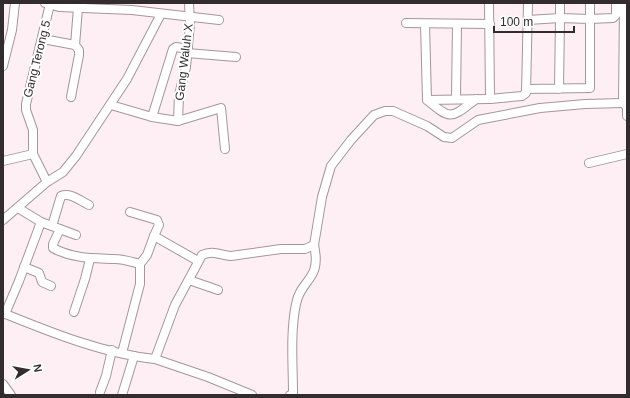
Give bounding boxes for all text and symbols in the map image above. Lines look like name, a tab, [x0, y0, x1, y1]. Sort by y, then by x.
scale bar	[494, 8, 574, 34]
text: 100 m	[500, 15, 533, 29]
street label: Gang Terong 5	[21, 19, 53, 99]
street label: Gang Waluh X	[172, 23, 196, 101]
north arrow	[8, 350, 48, 390]
text: N	[31, 363, 44, 373]

